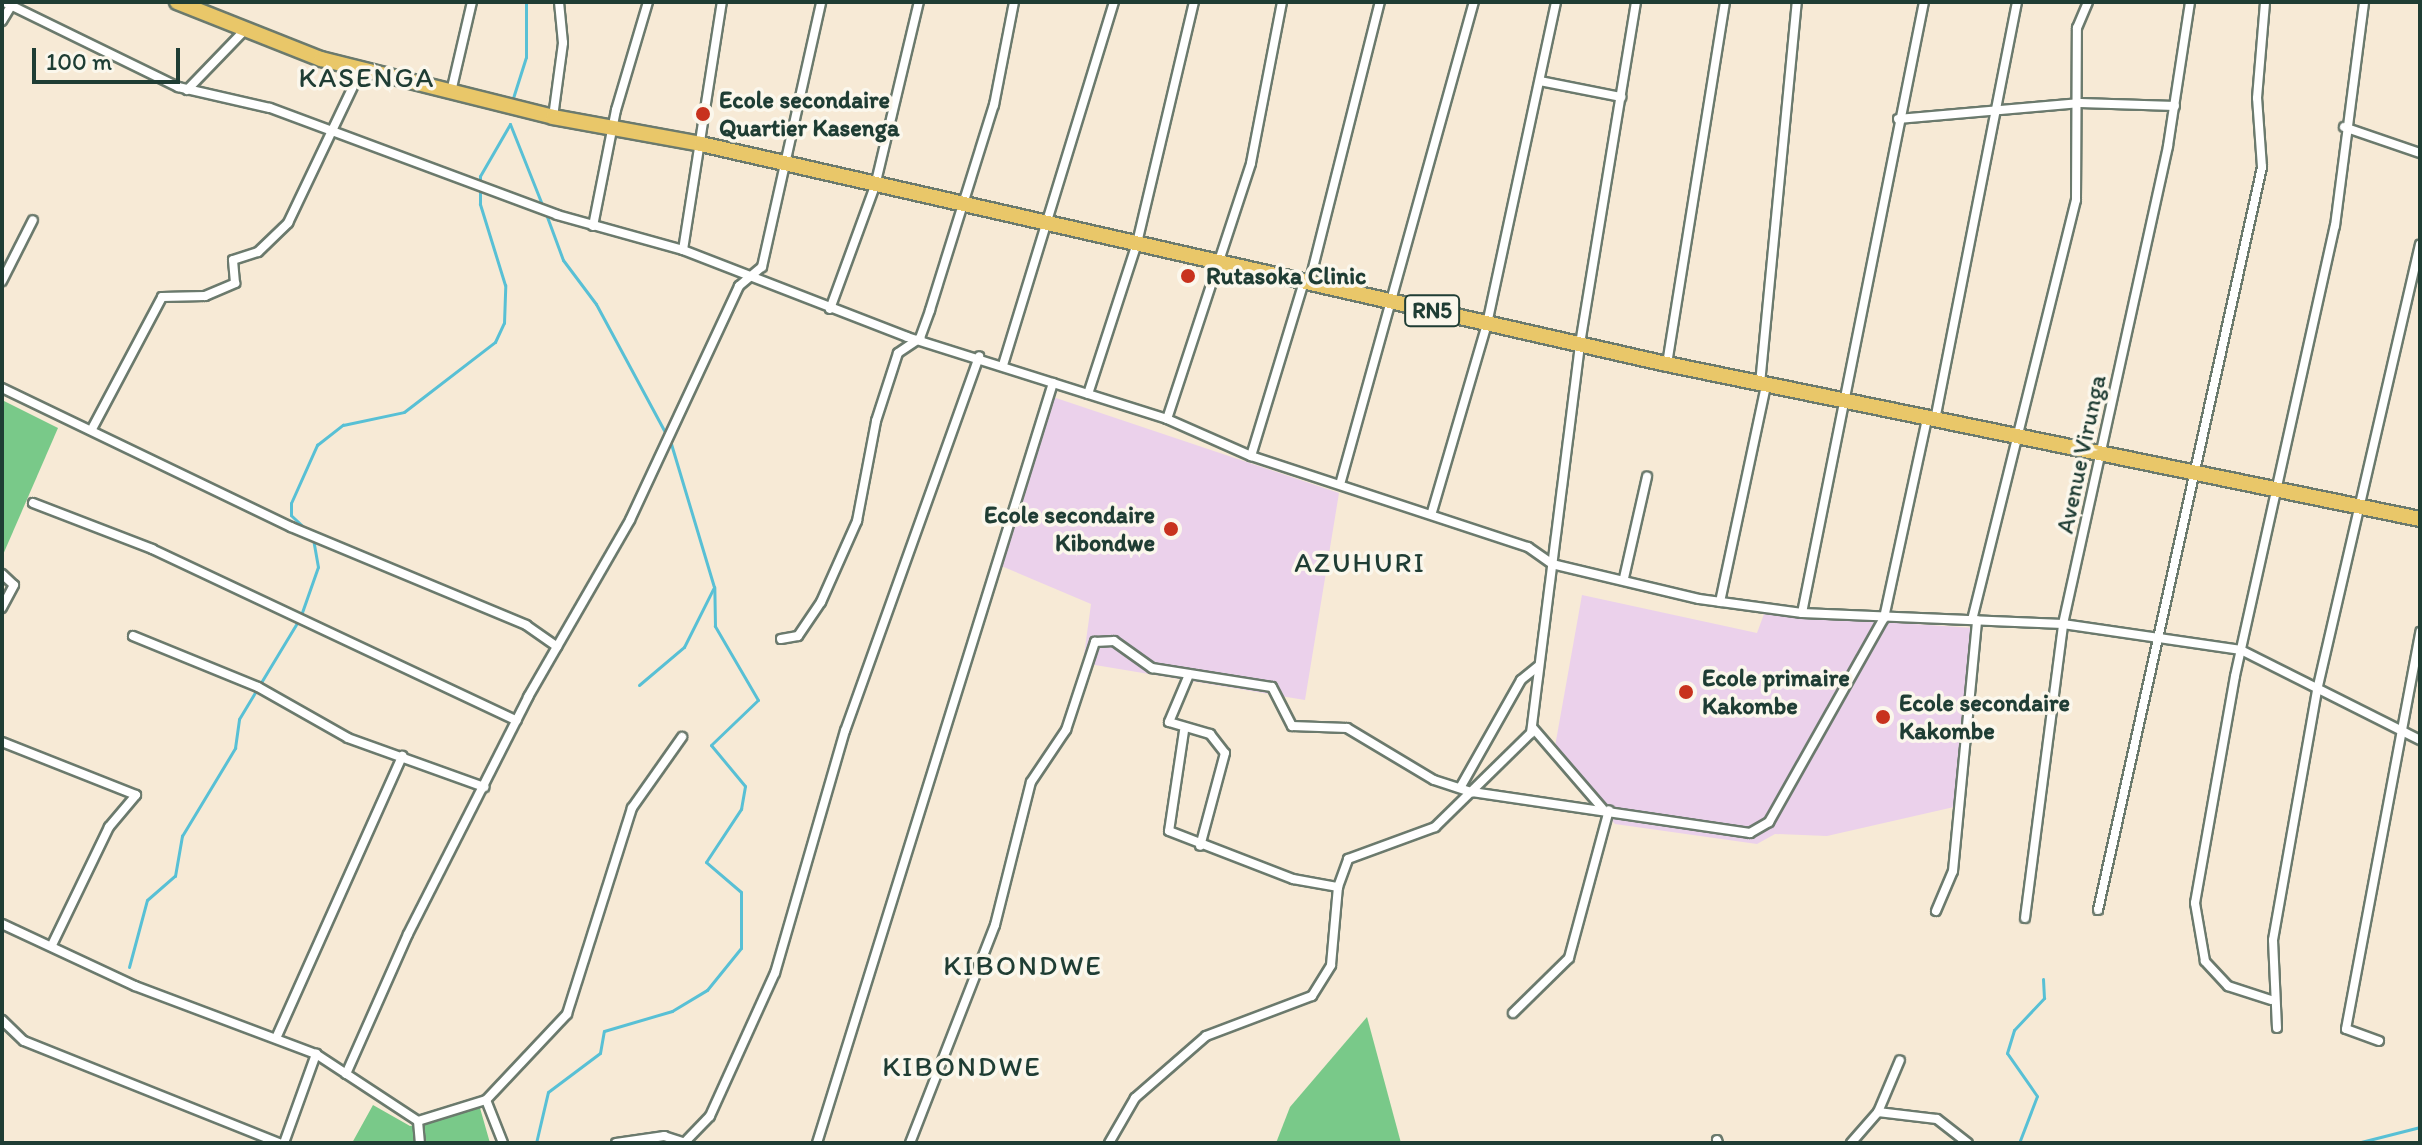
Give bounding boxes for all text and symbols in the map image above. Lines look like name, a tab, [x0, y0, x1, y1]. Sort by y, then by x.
scale bar	[36, 32, 184, 82]
text: 100 m	[46, 47, 112, 76]
district label: KASENGA	[298, 60, 436, 94]
place label: Ecole secondaire Quartier Kasenga	[719, 86, 900, 142]
marker: Ecole secondaire Quartier Kasenga	[694, 105, 712, 123]
place label: Rutasoka Clinic	[1206, 262, 1366, 290]
marker: Rutasoka Clinic	[1177, 265, 1199, 287]
road number: RN5	[1404, 293, 1460, 329]
street label: Avenue Virunga	[2050, 372, 2112, 536]
place label: Ecole secondaire Kibondwe	[983, 501, 1155, 557]
marker: Ecole secondaire Kibondwe	[1162, 520, 1180, 538]
district label: AZUHURI	[1294, 545, 1426, 579]
place label: Ecole primaire Kakombe	[1702, 664, 1849, 720]
marker: Ecole primaire Kakombe	[1677, 683, 1695, 701]
place label: Ecole secondaire Kakombe	[1899, 689, 2071, 745]
marker: Ecole secondaire Kakombe	[1874, 708, 1892, 726]
district label: KIBONDWE	[943, 948, 1103, 982]
district label: KIBONDWE	[882, 1049, 1042, 1083]

